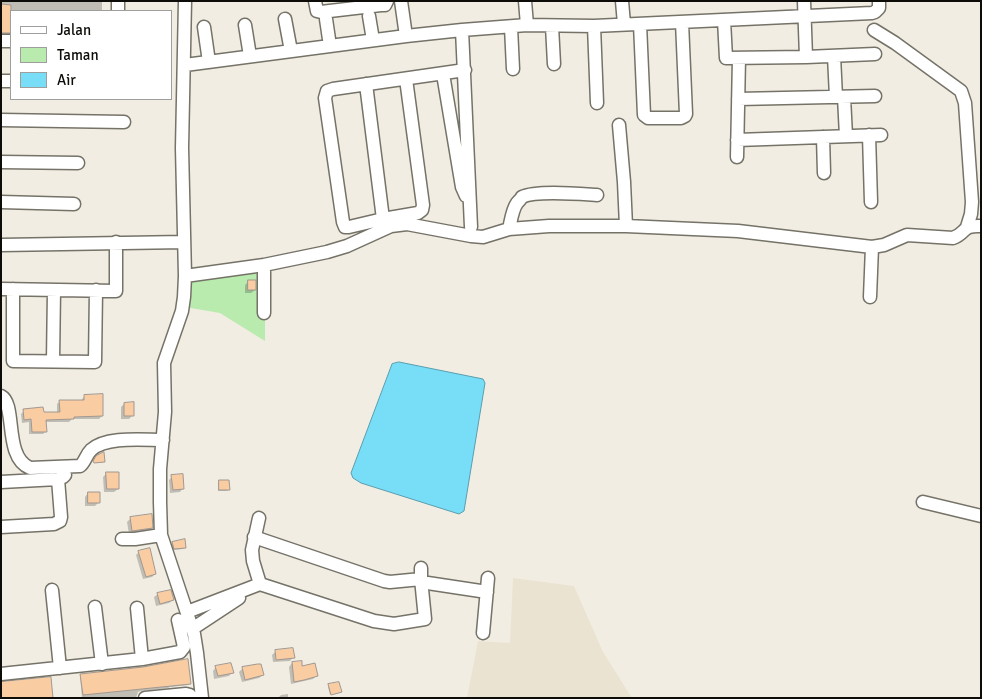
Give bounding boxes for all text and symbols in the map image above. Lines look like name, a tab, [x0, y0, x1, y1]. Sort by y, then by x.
legend	[10, 10, 172, 100]
text: Jalan	[57, 21, 91, 39]
text: Taman	[57, 46, 99, 64]
text: Air	[57, 71, 76, 89]

